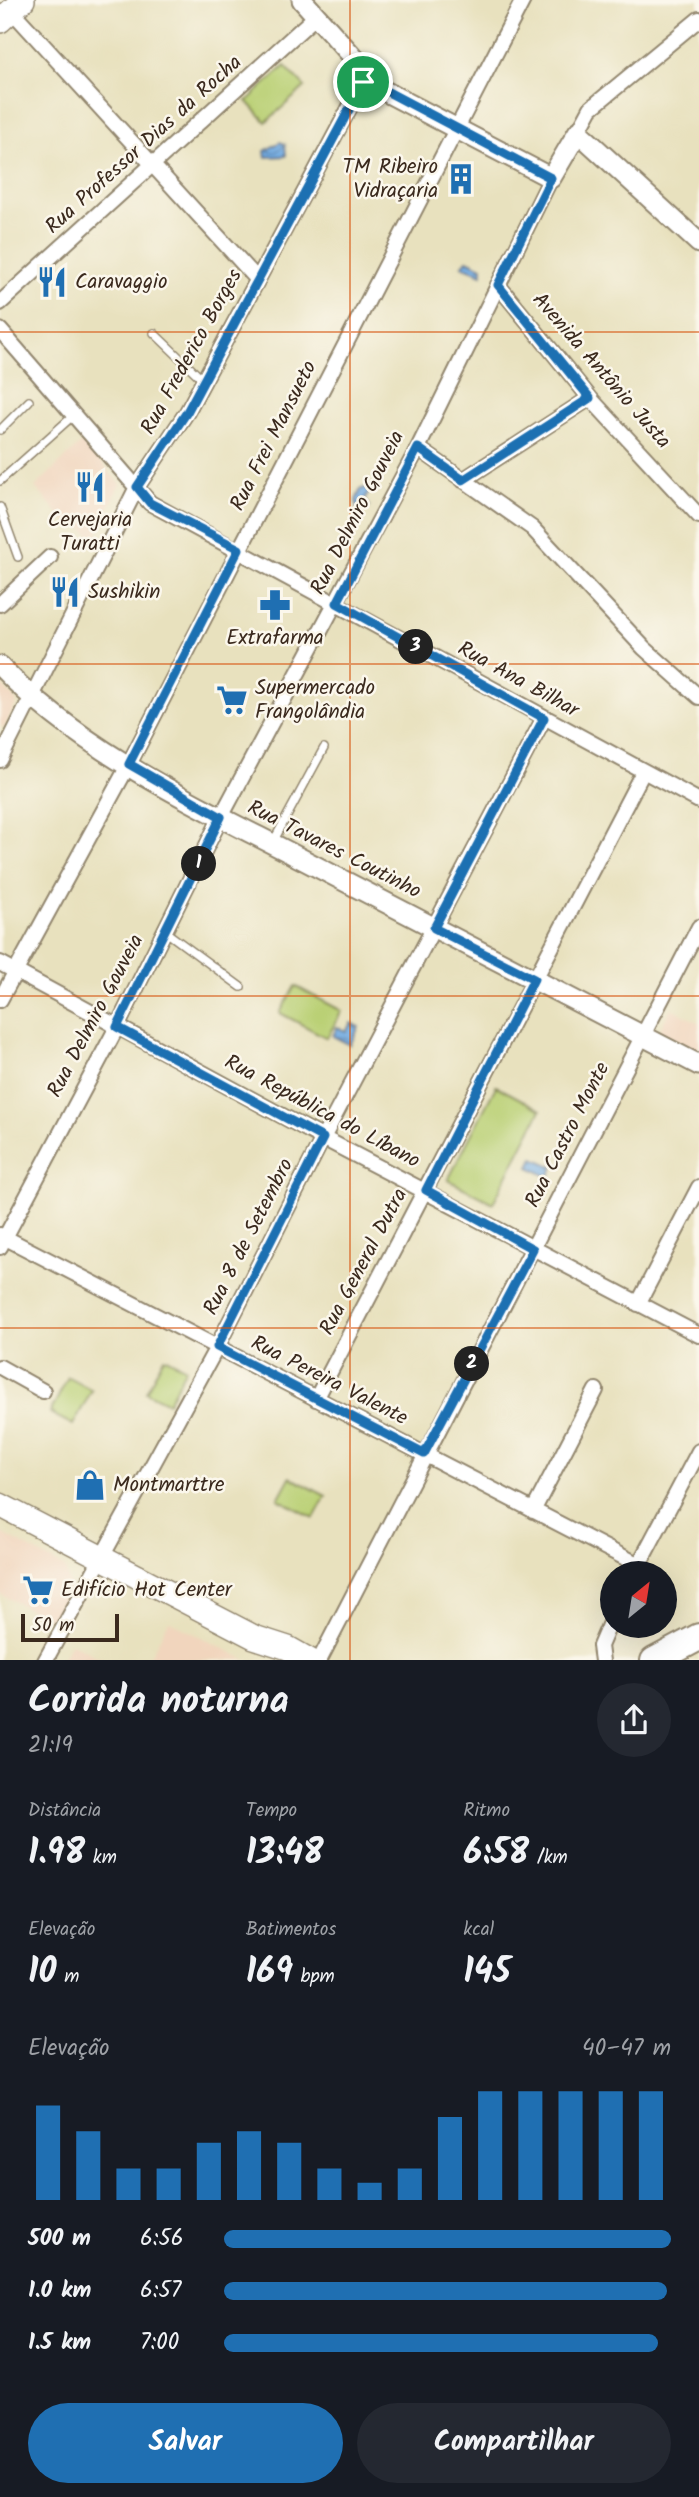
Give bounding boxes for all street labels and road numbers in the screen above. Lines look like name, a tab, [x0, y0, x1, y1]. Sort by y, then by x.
street label: Rua Professor Dias da Rocha	[38, 47, 250, 243]
street label: Rua Frederico Borges	[133, 263, 251, 441]
street label: Avenida Antônio Justa	[523, 285, 679, 457]
street label: Rua Frei Mansueto	[222, 355, 326, 517]
street label: Rua Delmiro Gouveia	[302, 425, 414, 601]
street label: Rua Ana Bilhar	[451, 633, 586, 728]
street label: Rua Tavares Coutinho	[241, 792, 427, 908]
street label: Rua Delmiro Gouveia	[39, 928, 153, 1104]
street label: Rua República do Líbano	[218, 1046, 426, 1178]
street label: Rua Castro Monte	[517, 1056, 619, 1214]
street label: Rua 8 de Setembro	[195, 1153, 303, 1321]
street label: Rua General Dutra	[311, 1183, 417, 1341]
street label: Rua Pereira Valente	[245, 1327, 414, 1435]

